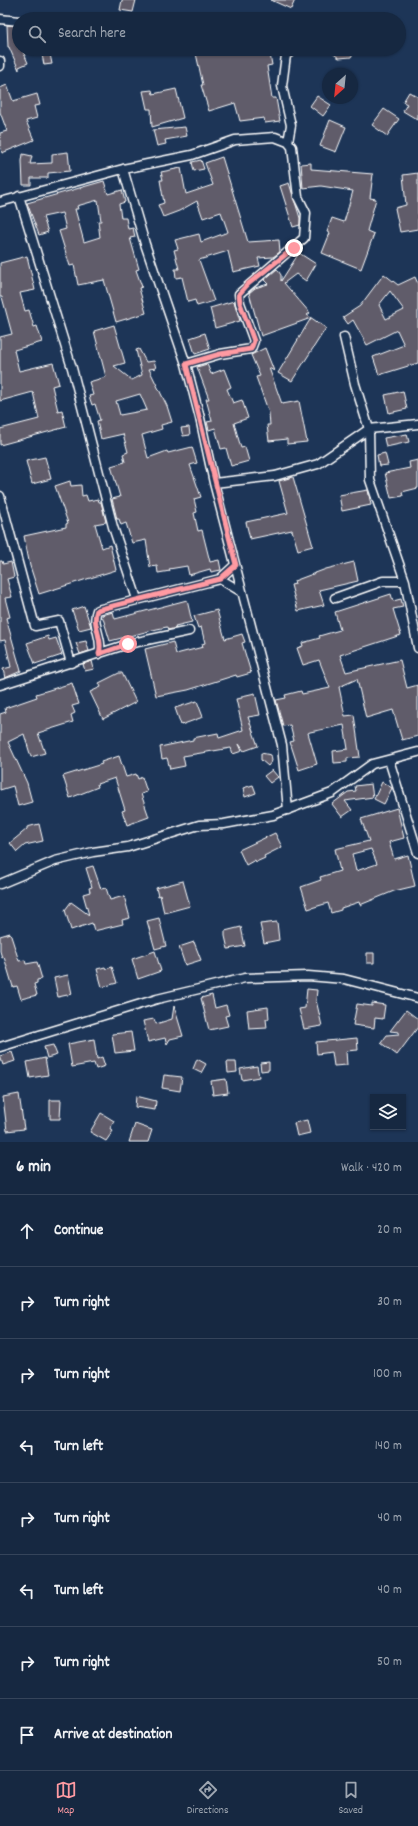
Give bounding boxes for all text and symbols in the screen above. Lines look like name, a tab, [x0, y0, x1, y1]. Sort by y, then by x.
search box	[12, 12, 406, 56]
icon: search	[26, 23, 48, 45]
text: Search here	[58, 23, 126, 45]
north arrow	[322, 68, 358, 104]
route end	[285, 239, 303, 257]
route start	[119, 635, 137, 653]
map controls	[370, 1094, 406, 1130]
button: layers	[370, 1094, 406, 1130]
text: 6 min	[16, 1156, 51, 1180]
text: Walk · 420 m	[341, 1159, 402, 1178]
icon: ahead	[16, 1220, 38, 1242]
text: Continue	[54, 1220, 103, 1242]
text: 20 m	[377, 1221, 402, 1240]
icon: right	[16, 1292, 38, 1314]
text: Turn right	[54, 1292, 110, 1314]
text: 30 m	[377, 1293, 402, 1312]
icon: right	[16, 1364, 38, 1386]
text: Turn right	[54, 1364, 110, 1386]
text: 100 m	[373, 1365, 402, 1384]
icon: left	[16, 1436, 38, 1458]
text: Turn left	[54, 1436, 103, 1458]
text: 140 m	[375, 1437, 402, 1456]
icon: right	[16, 1508, 38, 1530]
text: Turn right	[54, 1508, 110, 1530]
text: 40 m	[378, 1509, 402, 1528]
icon: left	[16, 1580, 38, 1602]
text: Turn left	[54, 1580, 103, 1602]
text: 40 m	[378, 1581, 402, 1600]
icon: right	[16, 1652, 38, 1674]
text: Turn right	[54, 1652, 110, 1674]
text: 50 m	[377, 1653, 402, 1672]
icon: arrive	[16, 1724, 38, 1746]
text: Arrive at destination	[54, 1724, 172, 1746]
tab: Map	[55, 1779, 77, 1819]
tab: Directions	[187, 1779, 229, 1819]
tab: Saved	[338, 1779, 363, 1819]

